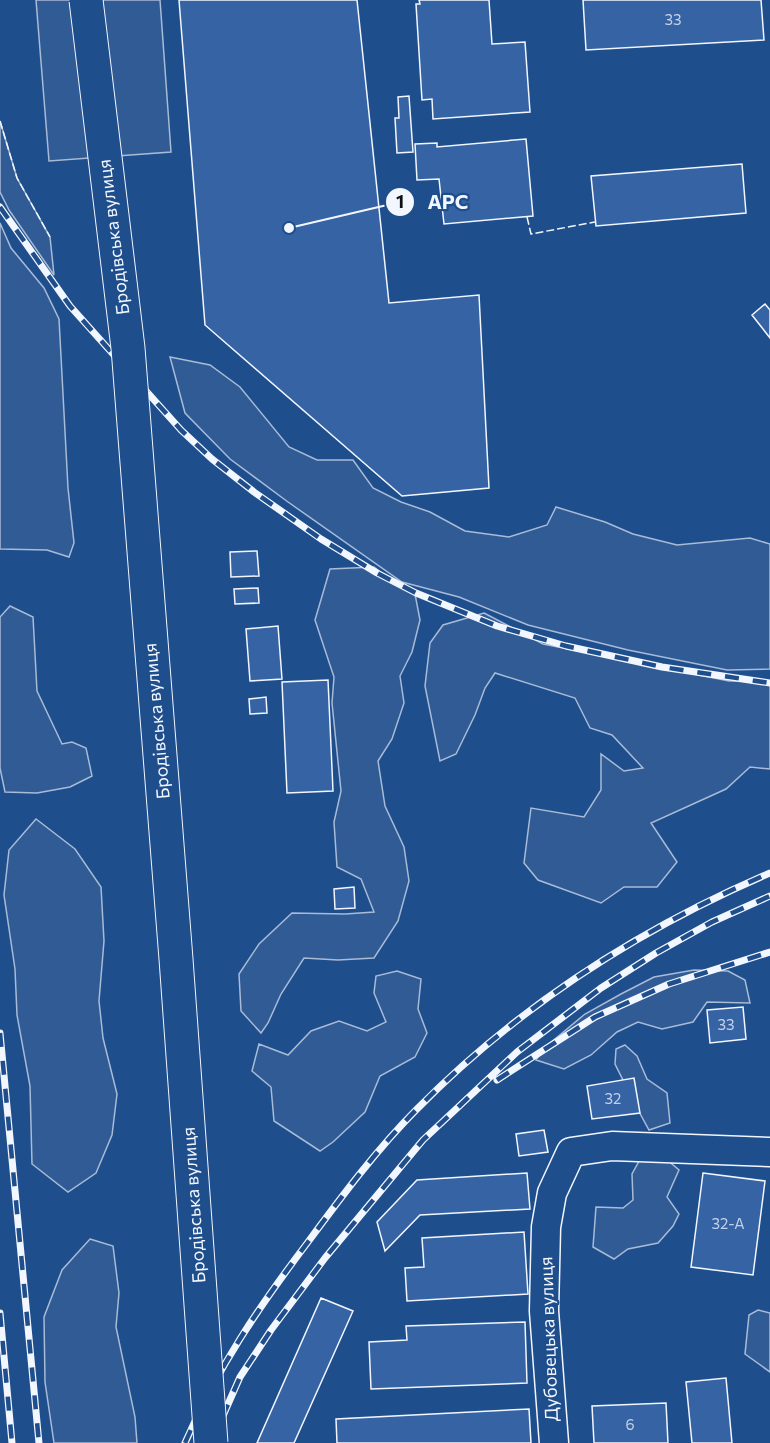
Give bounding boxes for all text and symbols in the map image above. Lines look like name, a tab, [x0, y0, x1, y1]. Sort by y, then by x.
house number: 33	[664, 10, 682, 28]
street label: Бродівська вулиця	[93, 158, 133, 316]
callout: АРС	[385, 183, 480, 221]
text: АРС	[427, 189, 469, 213]
text: 1	[396, 190, 404, 212]
street label: Бродівська вулиця	[138, 642, 174, 800]
house number: 33	[717, 1015, 735, 1033]
house number: 32	[605, 1089, 621, 1107]
street label: Бродівська вулиця	[177, 1126, 209, 1284]
house number: 32-А	[711, 1214, 745, 1232]
street label: Дубовецька вулиця	[534, 1256, 562, 1422]
house number: 6	[625, 1415, 635, 1433]

